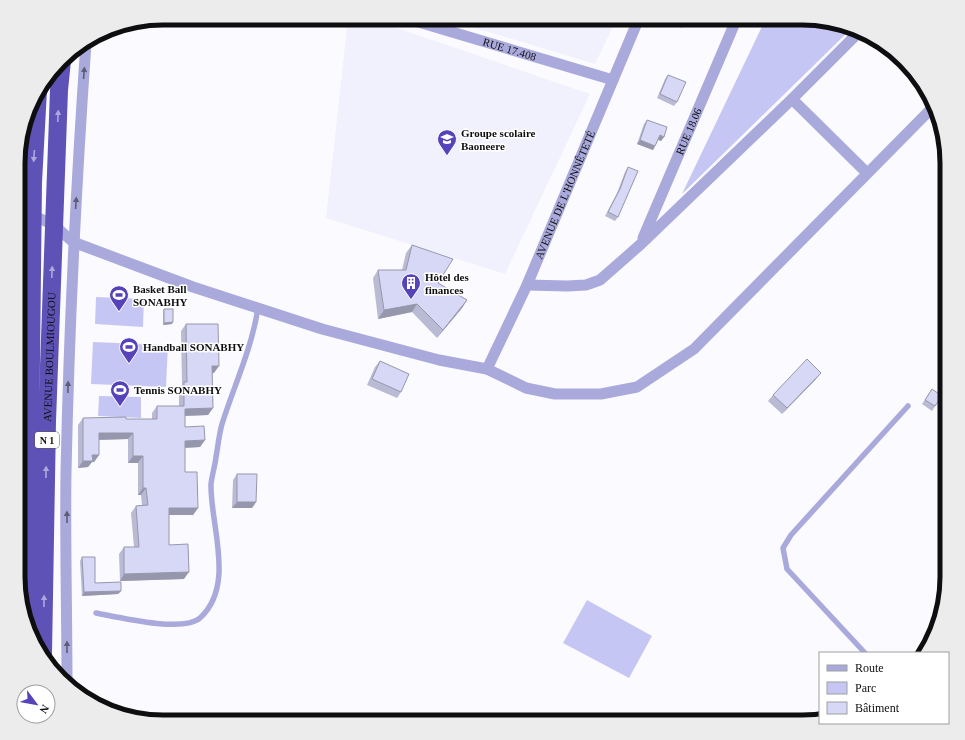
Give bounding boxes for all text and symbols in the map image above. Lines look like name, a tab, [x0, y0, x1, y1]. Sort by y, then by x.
street label: RUE 17.408	[481, 36, 538, 63]
one-way arrow	[80, 67, 87, 79]
street label: RUE 18.06	[673, 106, 704, 156]
one-way arrow	[55, 109, 61, 122]
place label: Groupe scolaire Baoneere	[461, 127, 536, 152]
school or university icon: Groupe scolaire Baoneere	[436, 128, 458, 156]
street label: AVENUE DE L'HONNÊTETÉ	[533, 128, 597, 261]
one-way arrow	[31, 150, 38, 162]
one-way arrow	[72, 197, 79, 209]
one-way arrow	[49, 265, 55, 278]
place label: Hôtel des finances	[425, 271, 469, 296]
building icon: Hôtel des finances	[400, 272, 422, 300]
place label: Basket Ball SONABHY	[133, 283, 187, 308]
sports icon: Basket Ball SONABHY	[108, 284, 130, 312]
street label: AVENUE BOULMIOUGOU	[41, 292, 58, 422]
sports icon: Handball SONABHY	[118, 336, 140, 364]
place label: Handball SONABHY	[143, 341, 244, 353]
sports icon: Tennis SONABHY	[109, 379, 131, 407]
one-way arrow	[65, 381, 72, 393]
place label: Tennis SONABHY	[134, 384, 222, 396]
road number: N 1	[35, 432, 59, 448]
one-way arrow	[43, 466, 50, 478]
one-way arrow	[64, 510, 70, 523]
one-way arrow	[41, 594, 47, 607]
one-way arrow	[64, 640, 70, 653]
legend	[819, 652, 949, 724]
text: Route	[855, 661, 884, 675]
text: Parc	[855, 681, 876, 695]
north arrow	[16, 684, 56, 724]
text: Bâtiment	[855, 701, 900, 715]
text: N	[37, 703, 52, 716]

